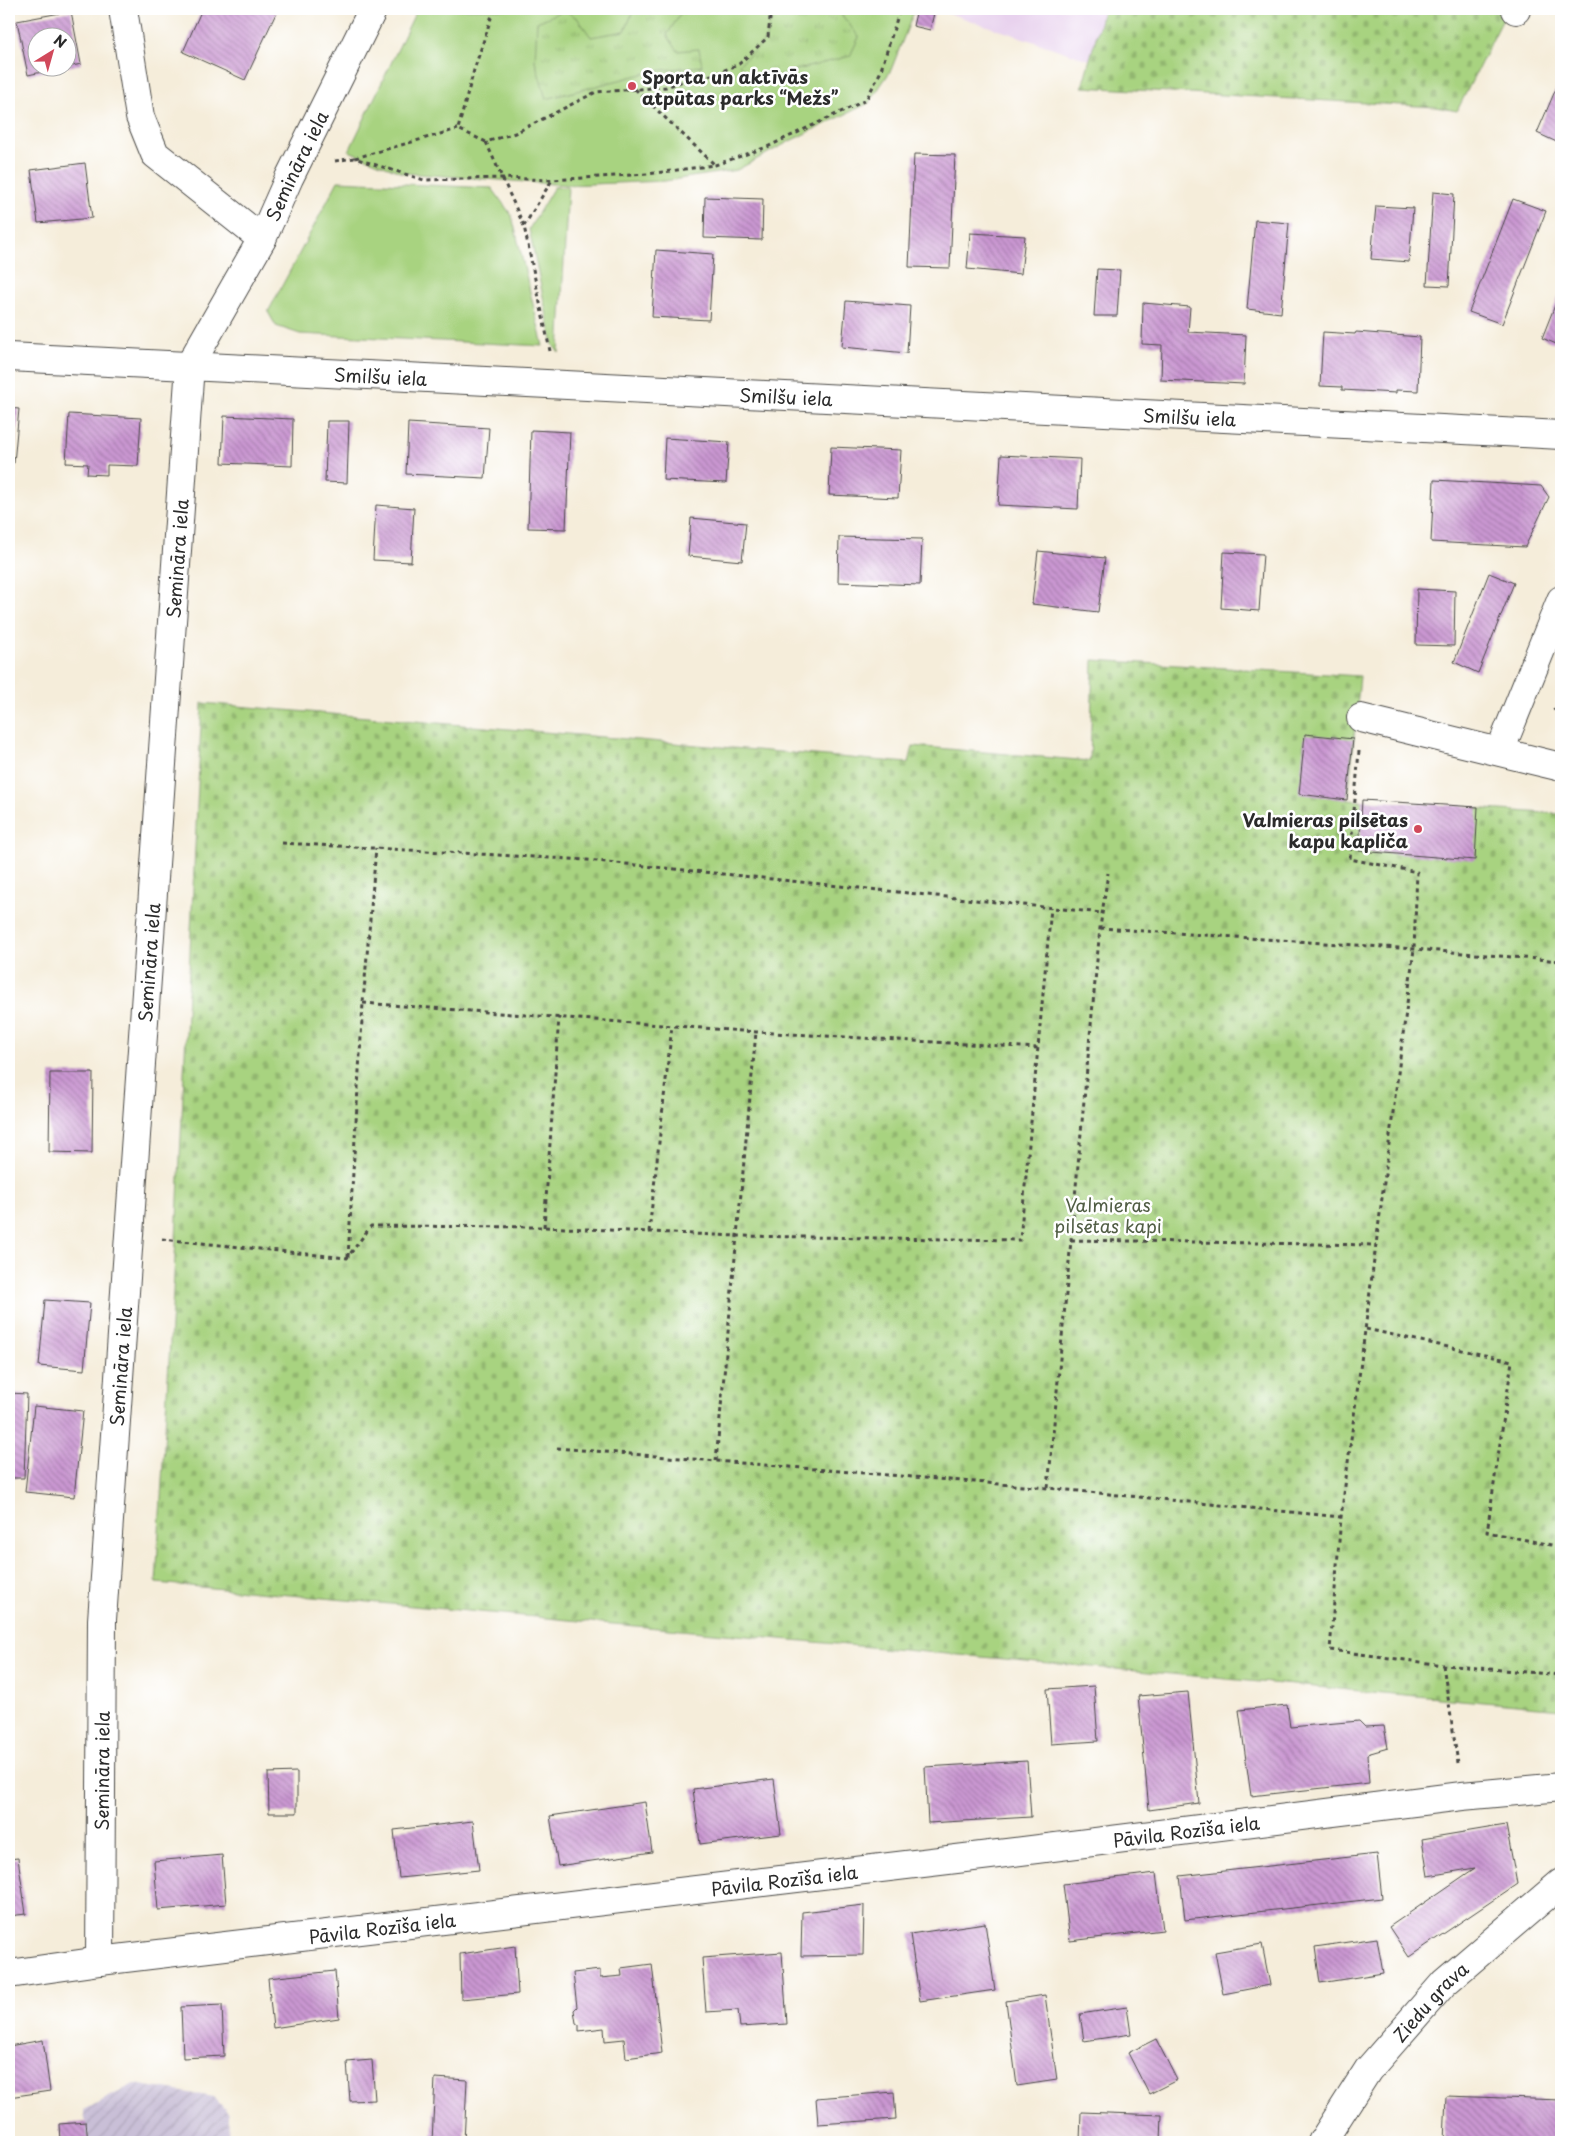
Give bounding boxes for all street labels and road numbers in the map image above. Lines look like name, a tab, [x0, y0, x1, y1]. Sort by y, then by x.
street label: Semināra iela	[258, 106, 334, 225]
street label: Smilšu iela	[333, 360, 429, 392]
street label: Smilšu iela	[739, 380, 834, 412]
street label: Smilšu iela	[1142, 401, 1238, 432]
street label: Semināra iela	[159, 498, 194, 619]
street label: Semināra iela	[130, 902, 166, 1023]
street label: Semināra iela	[102, 1306, 137, 1427]
street label: Semināra iela	[87, 1711, 115, 1831]
street label: Pāvila Rozīša iela	[1111, 1808, 1262, 1853]
street label: Pāvila Rozīša iela	[709, 1857, 860, 1902]
street label: Pāvila Rozīša iela	[307, 1905, 458, 1950]
street label: Ziedu grava	[1385, 1954, 1474, 2047]

